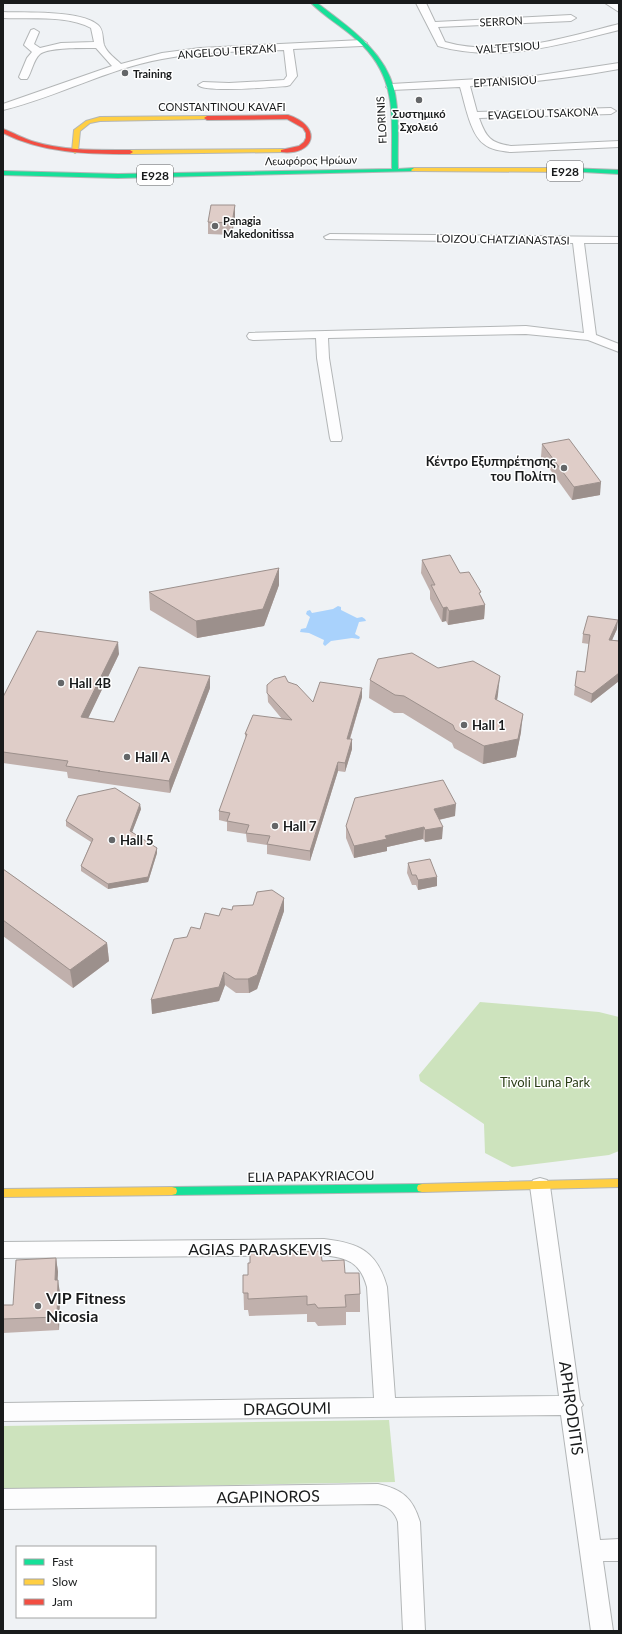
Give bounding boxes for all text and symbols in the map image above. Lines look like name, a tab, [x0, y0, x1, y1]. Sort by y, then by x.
street label: SERRON	[479, 13, 523, 29]
street label: VALTETSIOU	[476, 38, 540, 56]
street label: ANGELOU TERZAKI	[177, 41, 277, 61]
place label: Training	[133, 67, 172, 80]
marker: Training	[120, 68, 130, 78]
street label: EPTANISIOU	[473, 73, 537, 89]
marker: Συστημικó Σχολειó	[414, 95, 424, 105]
street label: FLORINIS	[373, 96, 389, 144]
street label: CONSTANTINOU KAVAFI	[158, 100, 286, 113]
street label: EVAGELOU TSAKONA	[487, 105, 599, 121]
place label: Συστημικó Σχολειó	[392, 107, 446, 133]
street label: Λεωφόρος Ηρώων	[265, 153, 358, 167]
road number: E928	[547, 161, 583, 181]
road number: E928	[137, 165, 173, 185]
place label: Panagia Makedonitissa	[223, 214, 294, 240]
marker: Panagia Makedonitissa	[210, 221, 220, 231]
street label: LOIZOU CHATZIANASTASI	[436, 231, 570, 247]
place label: Κέντρο Εξυπηρέτησης του Πολίτη	[426, 453, 556, 484]
marker: Κέντρο Εξυπηρέτησης του Πολίτη	[559, 463, 569, 473]
place label: Hall 4B	[69, 675, 112, 691]
marker: Hall 4B	[56, 678, 66, 688]
place label: Hall 1	[472, 717, 506, 733]
marker: Hall 1	[459, 720, 469, 730]
place label: Hall A	[135, 749, 171, 765]
marker: Hall A	[122, 752, 132, 762]
place label: Hall 7	[283, 818, 317, 834]
marker: Hall 7	[270, 821, 280, 831]
place label: Hall 5	[120, 832, 154, 848]
marker: Hall 5	[107, 835, 117, 845]
park label: Tivoli Luna Park	[500, 1074, 590, 1090]
street label: ELIA PAPAKYRIACOU	[247, 1167, 375, 1185]
street label: AGIAS PARASKEVIS	[188, 1239, 332, 1258]
place label: VIP Fitness Nicosia	[45, 1288, 126, 1325]
marker: VIP Fitness Nicosia	[33, 1301, 43, 1311]
street label: APHRODITIS	[556, 1360, 588, 1456]
street label: DRAGOUMI	[243, 1398, 331, 1418]
street label: AGAPINOROS	[216, 1486, 320, 1506]
legend	[16, 1546, 156, 1618]
text: Fast	[52, 1554, 74, 1569]
text: Slow	[52, 1574, 78, 1589]
text: Jam	[52, 1594, 73, 1609]

